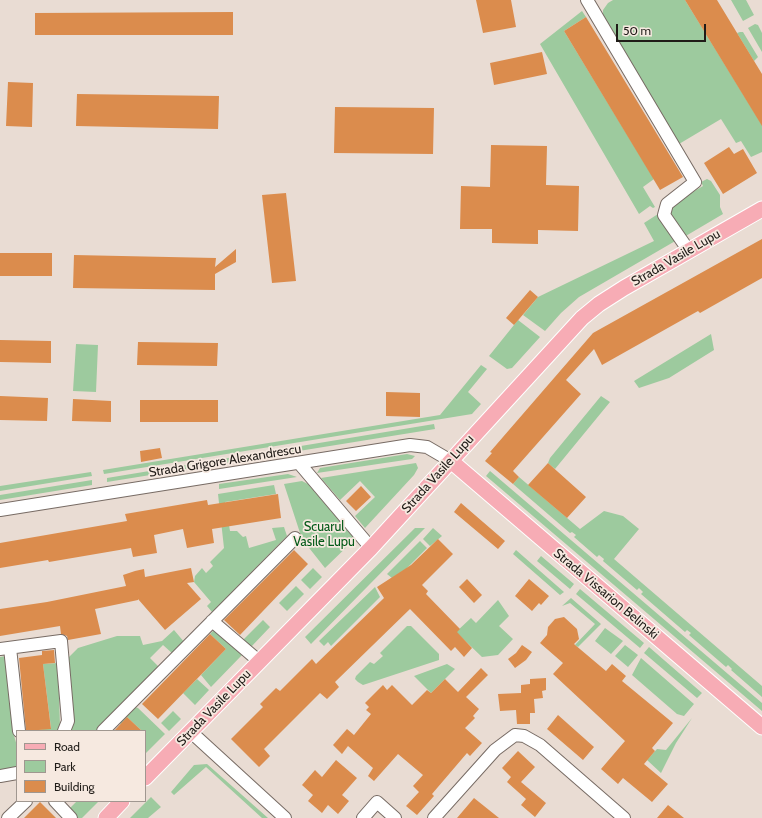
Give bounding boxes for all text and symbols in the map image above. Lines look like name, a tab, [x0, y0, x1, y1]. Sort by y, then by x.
scale bar	[618, 16, 708, 42]
text: 50 m	[623, 23, 651, 38]
street label: Strada Vasile Lupu	[629, 226, 723, 290]
street label: Strada Vasile Lupu	[399, 432, 477, 516]
street label: Strada Grigore Alexandrescu	[148, 441, 302, 481]
park label: Scuarul Vasile Lupu	[293, 519, 355, 550]
street label: Strada Vissarion Belinski	[550, 545, 662, 643]
street label: Strada Vasile Lupu	[174, 667, 254, 749]
legend	[16, 730, 146, 802]
text: Road	[54, 739, 80, 754]
text: Park	[54, 759, 76, 774]
text: Building	[54, 779, 95, 794]

